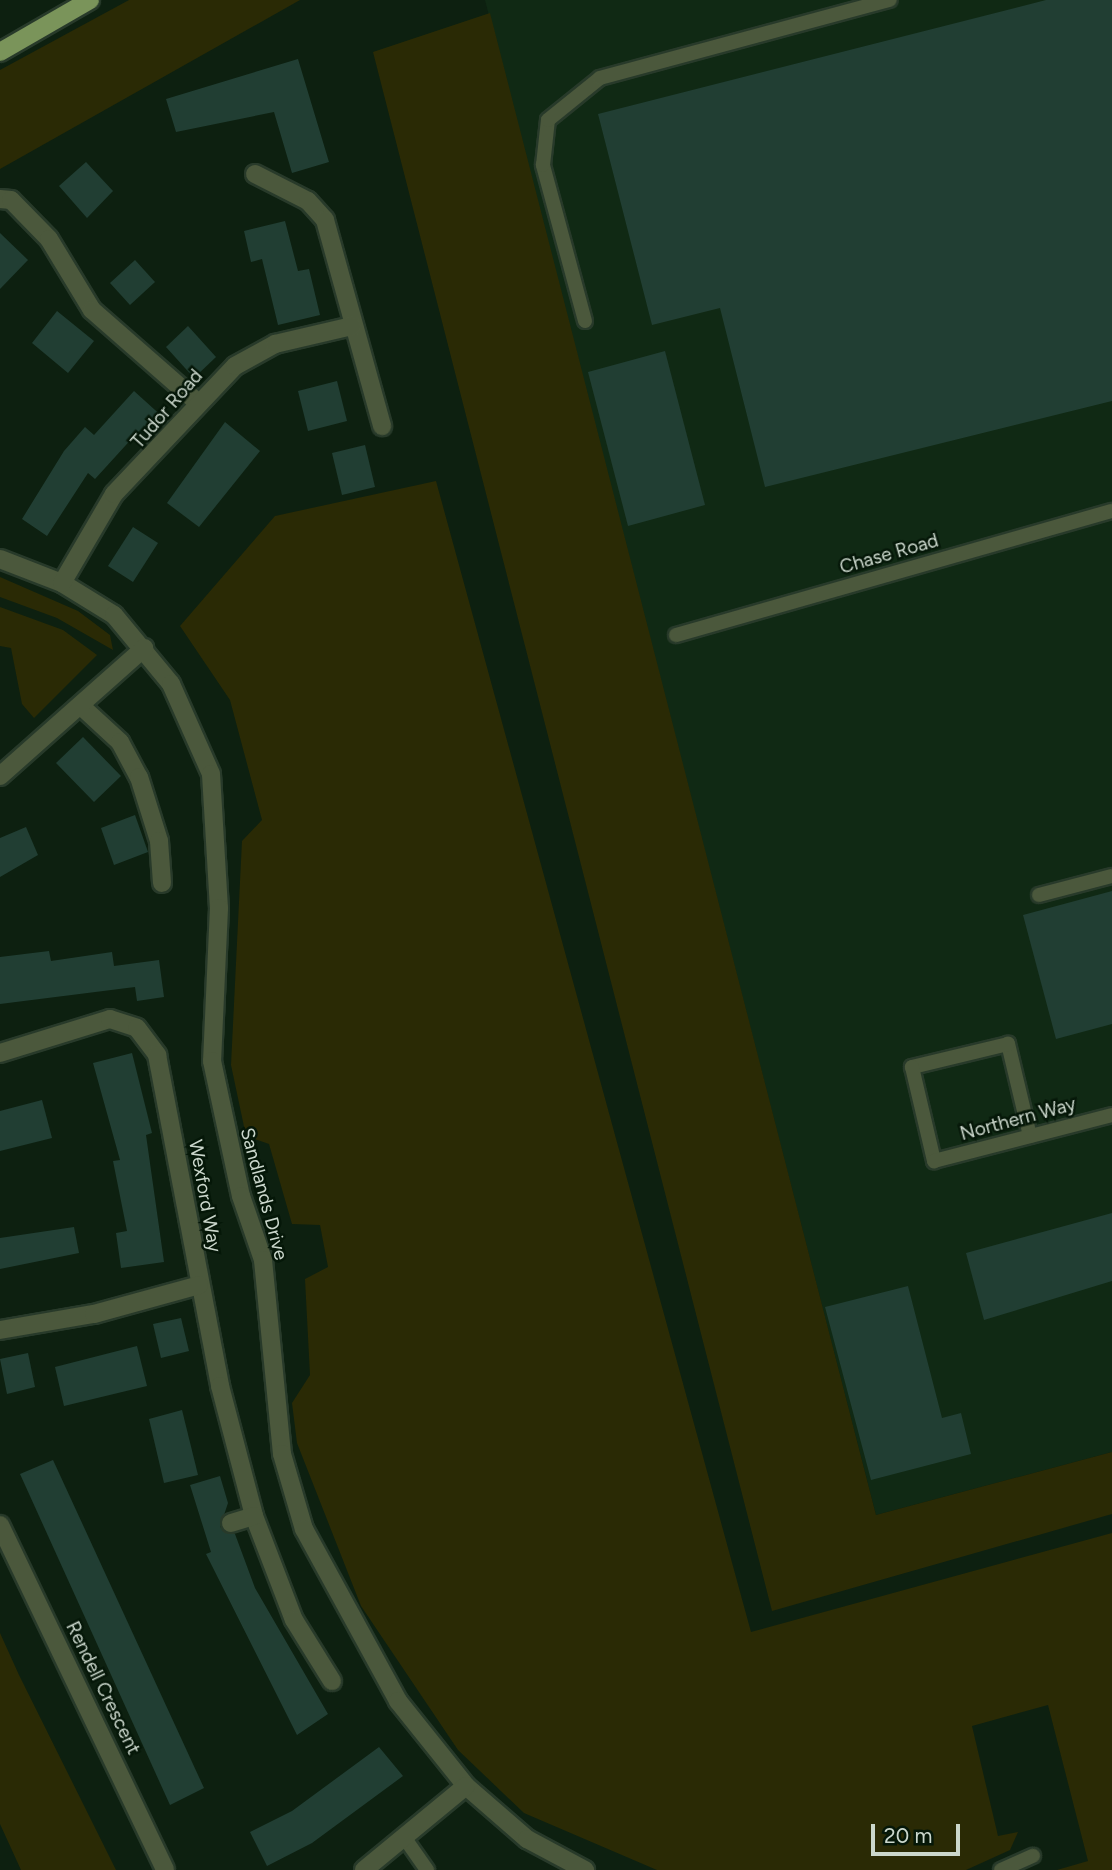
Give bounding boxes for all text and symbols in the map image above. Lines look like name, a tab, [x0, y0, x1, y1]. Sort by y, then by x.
street label: Tudor Road	[127, 365, 207, 453]
street label: Chase Road	[837, 529, 941, 579]
street label: Northern Way	[958, 1093, 1078, 1145]
street label: Sandlands Drive	[235, 1125, 293, 1263]
street label: Wexford Way	[184, 1138, 226, 1254]
street label: Rendell Crescent	[61, 1618, 145, 1758]
scale bar	[874, 1811, 963, 1855]
text: 20 m	[884, 1823, 932, 1848]

